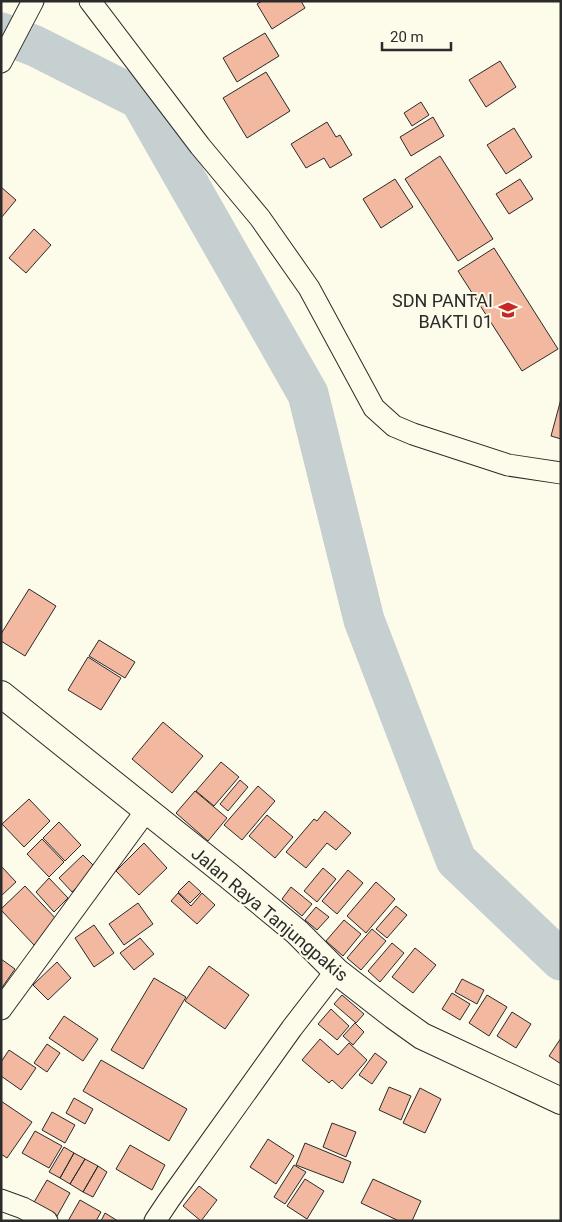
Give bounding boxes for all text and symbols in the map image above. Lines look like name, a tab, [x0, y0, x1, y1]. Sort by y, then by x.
scale bar	[382, 20, 451, 52]
text: 20 m	[390, 28, 424, 46]
place label: SDN PANTAI BAKTI 01	[392, 290, 493, 332]
school or university icon: SDN PANTAI BAKTI 01	[497, 299, 519, 321]
street label: Jalan Raya Tanjungpakis	[187, 842, 353, 986]

